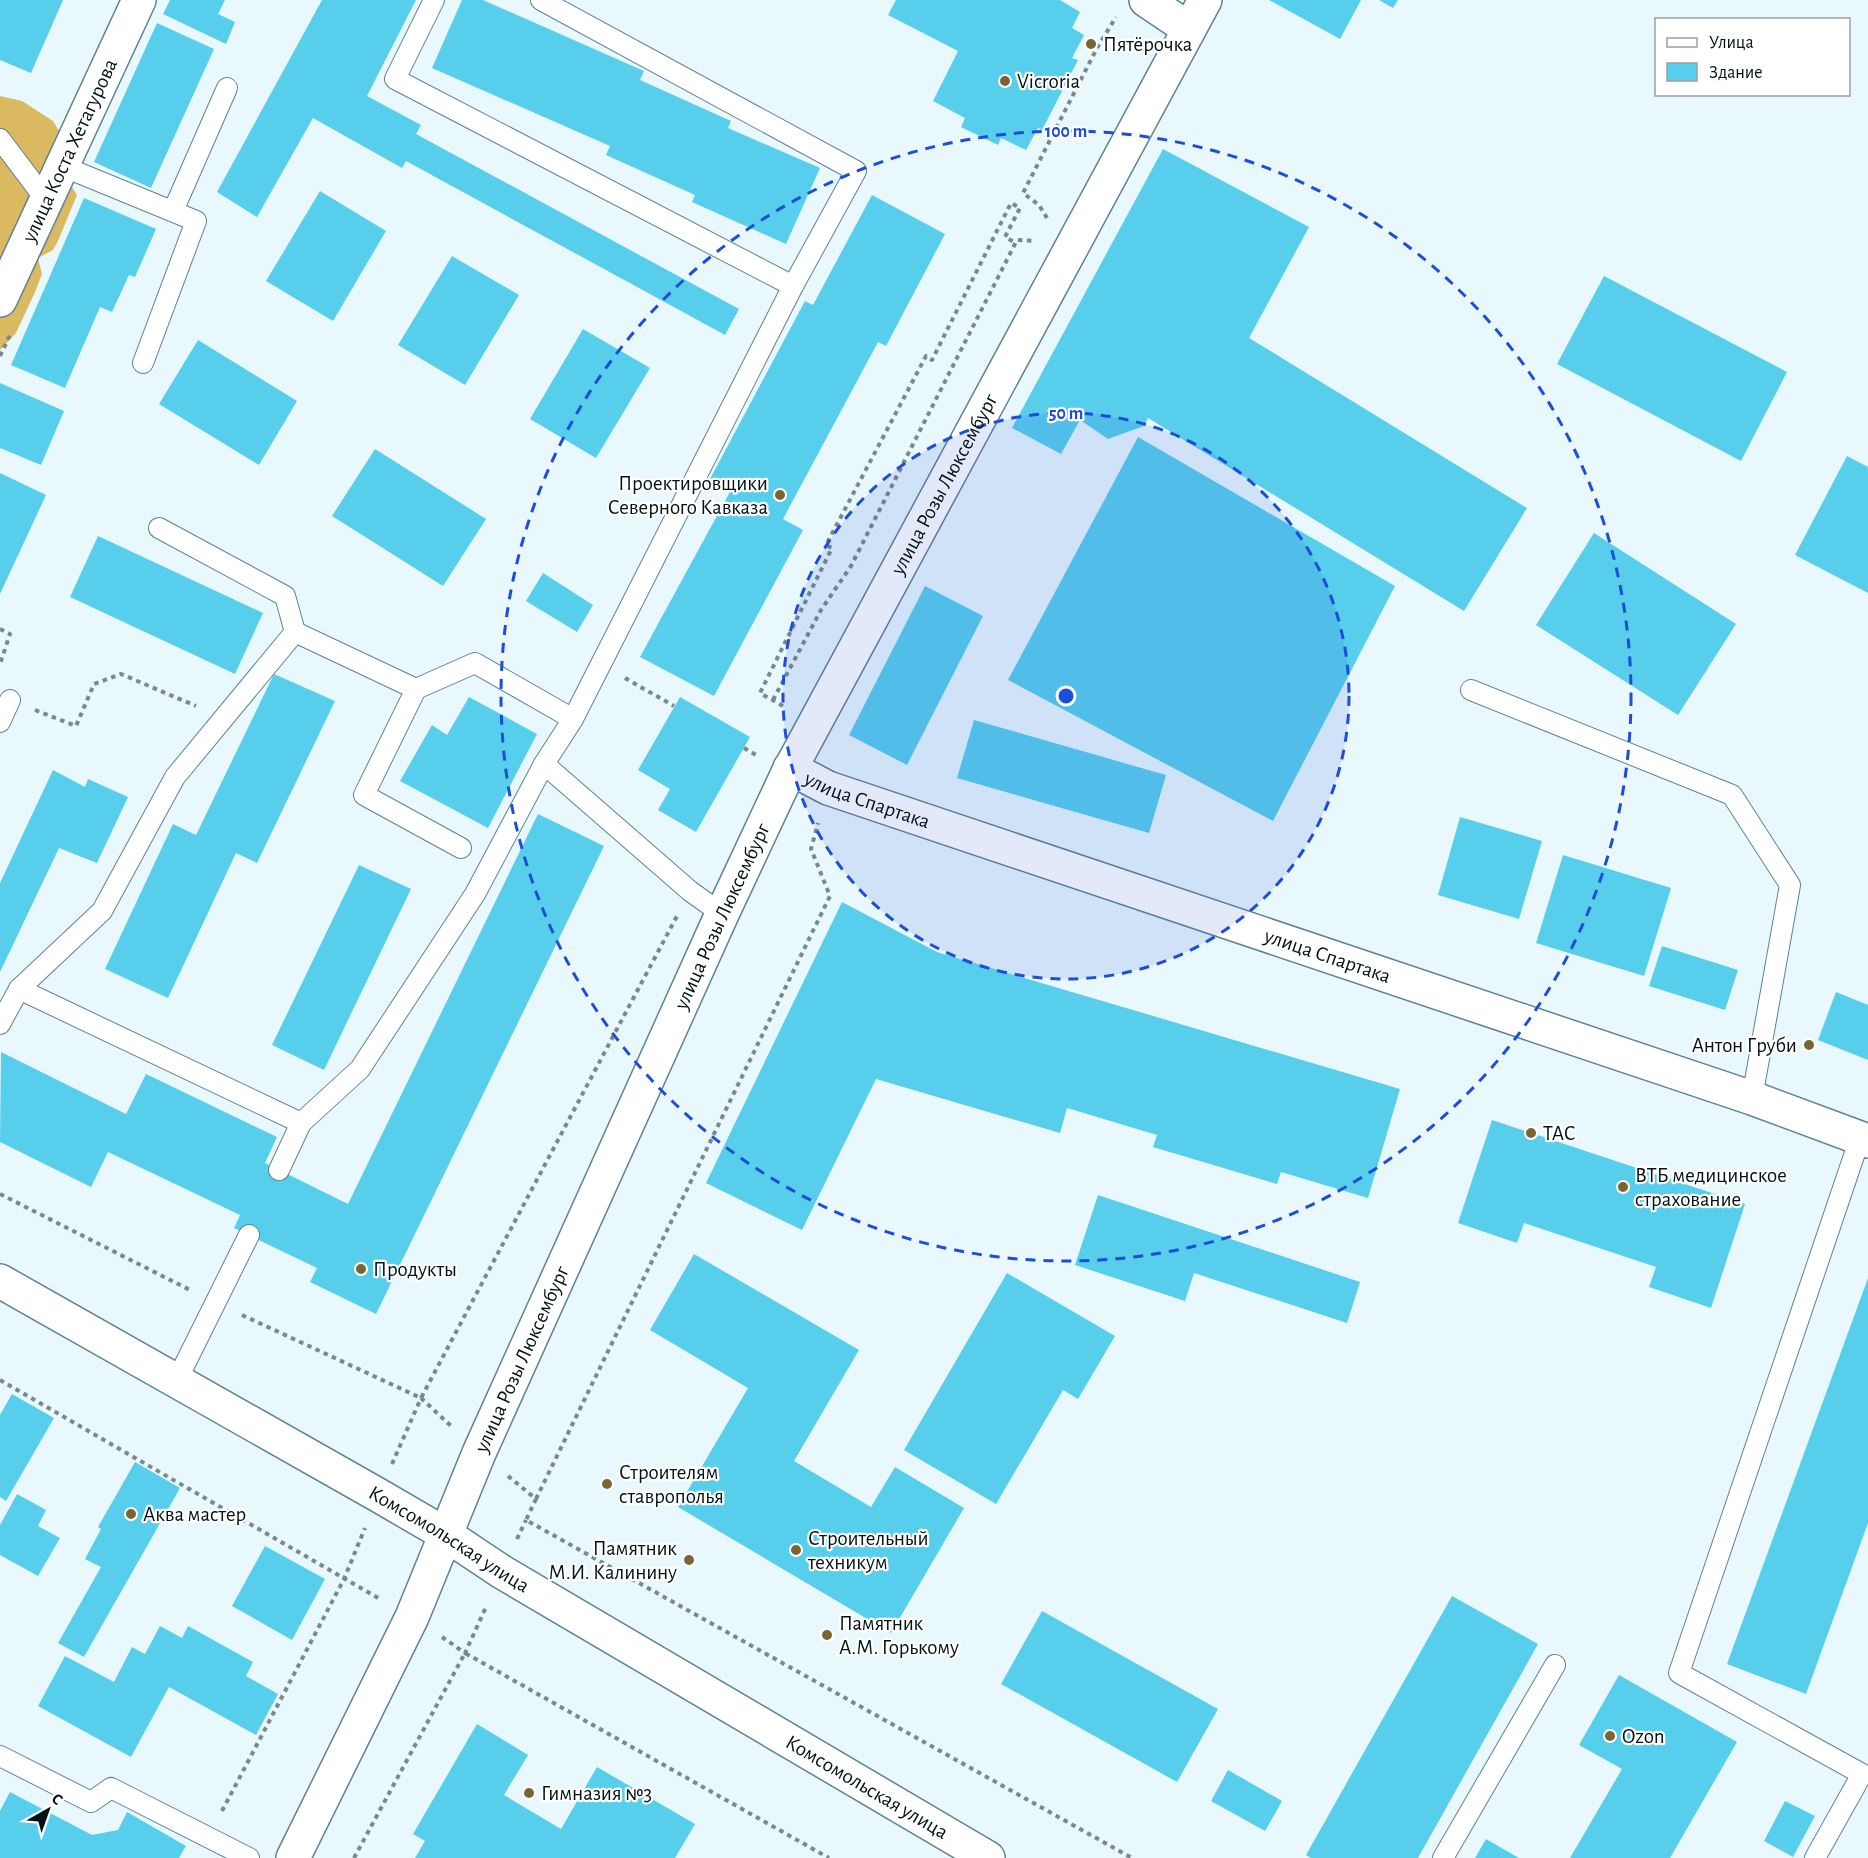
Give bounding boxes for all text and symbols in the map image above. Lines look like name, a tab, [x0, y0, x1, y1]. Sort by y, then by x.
legend	[1655, 18, 1850, 96]
place label: Пятёрочка	[1103, 34, 1193, 55]
text: Улица	[1709, 34, 1754, 52]
marker: Пятёрочка	[1084, 37, 1098, 51]
street label: улица Коста Хетагурова	[18, 55, 121, 246]
text: Здание	[1709, 64, 1763, 82]
place label: Vicroria	[1017, 71, 1081, 92]
marker: Vicroria	[998, 74, 1012, 88]
text: 100 m	[1045, 123, 1087, 141]
street label: улица Розы Люксембург	[887, 390, 1002, 579]
text: 50 m	[1049, 405, 1083, 423]
place label: Проектировщики Северного Кавказа	[608, 473, 768, 518]
marker: Проектировщики Северного Кавказа	[773, 488, 787, 502]
centre of rings	[1056, 686, 1076, 706]
street label: улица Спартака	[800, 767, 933, 833]
street label: улица Розы Люксембург	[670, 820, 774, 1013]
street label: улица Спартака	[1261, 925, 1394, 987]
place label: Антон Груби	[1692, 1035, 1797, 1056]
marker: Антон Груби	[1802, 1038, 1816, 1052]
place label: ТАС	[1543, 1123, 1576, 1144]
marker: ТАС	[1524, 1126, 1538, 1140]
place label: ВТБ медицинское страхование	[1635, 1165, 1787, 1210]
marker: ВТБ медицинское страхование	[1616, 1180, 1630, 1194]
place label: Продукты	[373, 1259, 457, 1280]
marker: Продукты	[354, 1262, 368, 1276]
street label: улица Розы Люксембург	[470, 1262, 573, 1456]
place label: Строителям ставрополья	[619, 1462, 724, 1507]
marker: Строителям ставрополья	[600, 1477, 614, 1491]
street label: Комсомольская улица	[365, 1482, 533, 1597]
place label: Аква мастер	[143, 1504, 246, 1525]
marker: Аква мастер	[124, 1507, 138, 1521]
place label: Строительный техникум	[807, 1528, 929, 1573]
place label: Памятник М.И. Калинину	[548, 1538, 677, 1583]
marker: Строительный техникум	[789, 1543, 803, 1557]
marker: Памятник М.И. Калинину	[682, 1553, 696, 1567]
place label: Памятник А.М. Горькому	[839, 1613, 959, 1658]
marker: Памятник А.М. Горькому	[820, 1628, 834, 1642]
place label: Ozon	[1622, 1726, 1665, 1747]
marker: Ozon	[1603, 1729, 1617, 1743]
street label: Комсомольская улица	[782, 1731, 952, 1843]
north arrow	[18, 1780, 78, 1840]
place label: Гимназия №3	[541, 1783, 652, 1804]
marker: Гимназия №3	[522, 1786, 536, 1800]
text: С	[48, 1790, 66, 1808]

